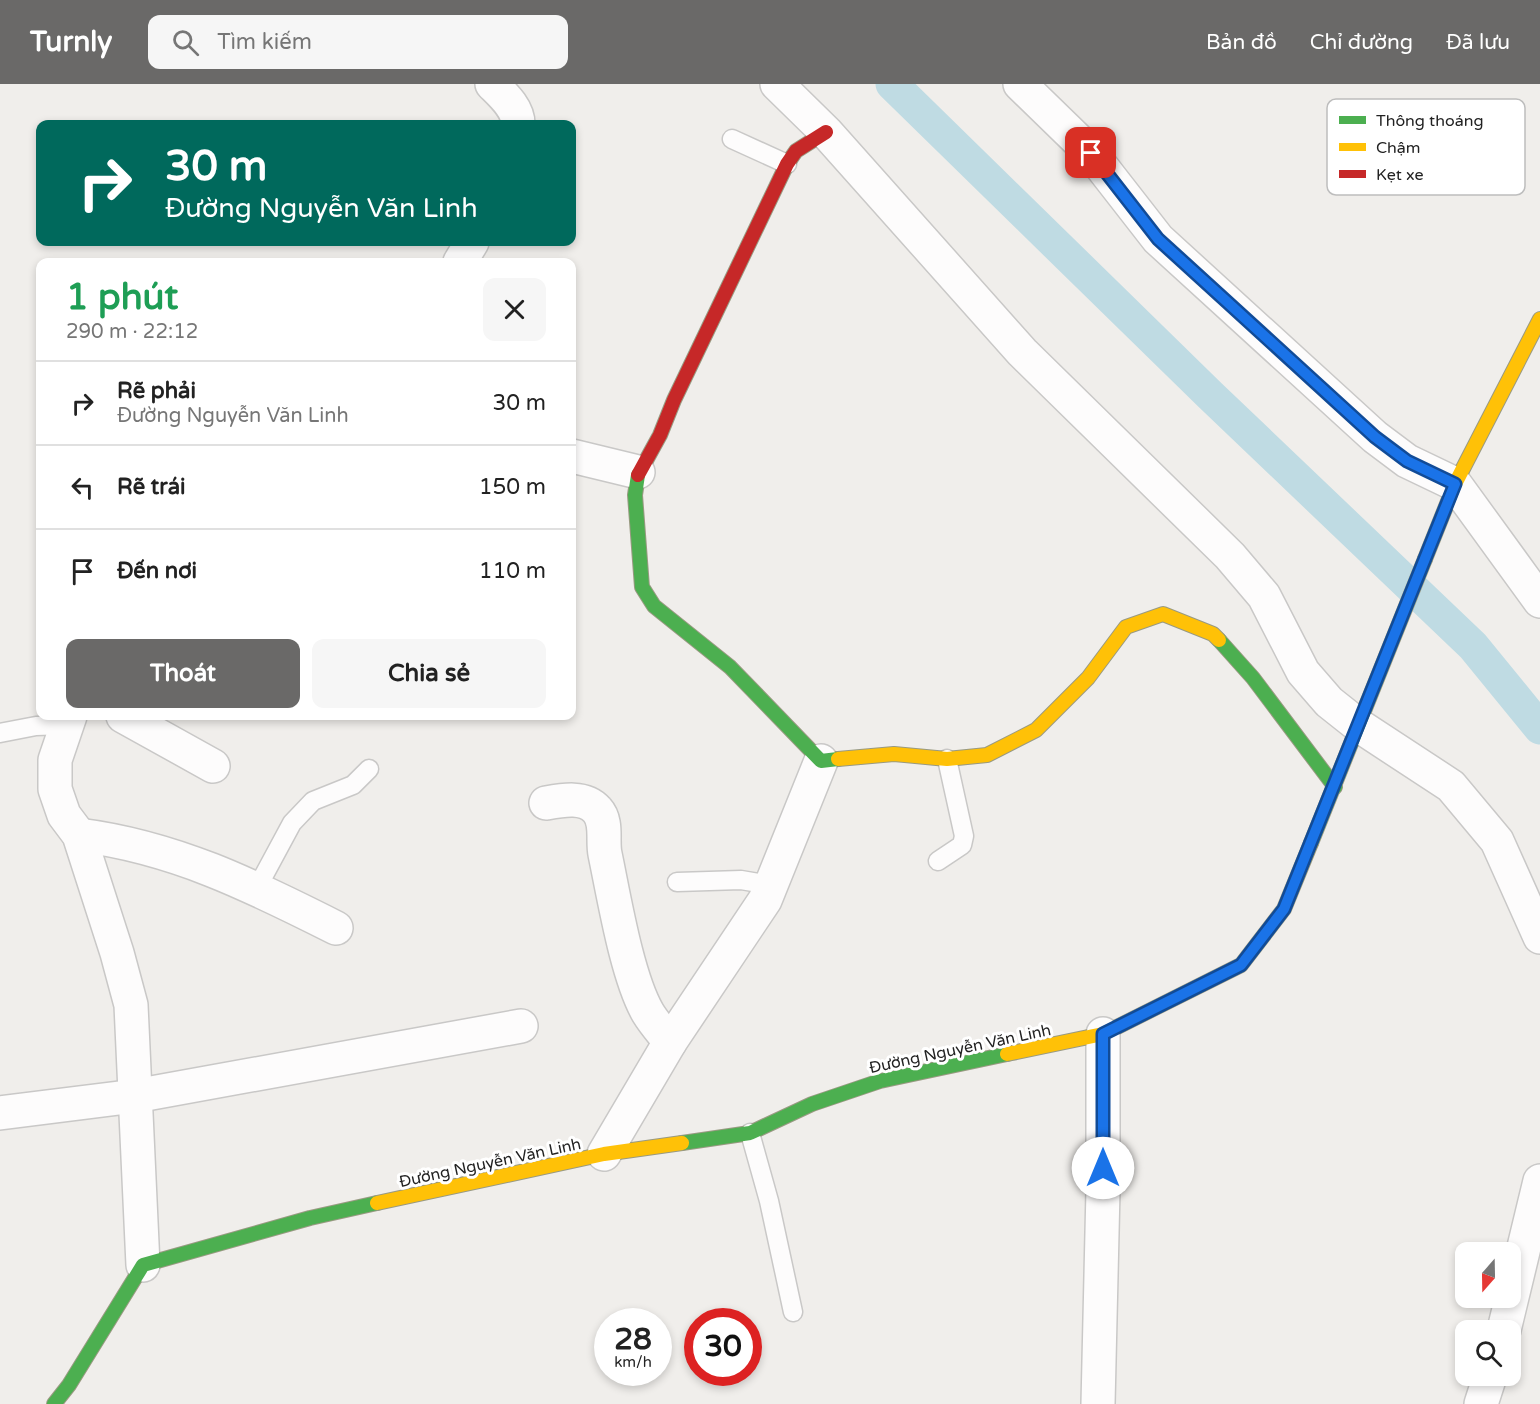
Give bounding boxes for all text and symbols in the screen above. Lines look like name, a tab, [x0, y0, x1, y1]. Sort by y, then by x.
search box	[148, 15, 568, 69]
text: Turnly	[30, 25, 112, 59]
icon: search	[169, 26, 202, 59]
text: Tìm kiếm	[217, 29, 312, 55]
text: Bản đồ	[1206, 30, 1277, 55]
text: Chỉ đường	[1310, 30, 1413, 55]
text: Đã lưu	[1446, 30, 1510, 55]
legend	[1327, 99, 1525, 195]
text: Thông thoáng	[1376, 111, 1484, 131]
pin	[1065, 127, 1116, 178]
icon: arrive	[1074, 136, 1107, 169]
text: Chậm	[1376, 138, 1421, 158]
text: 30 m	[165, 141, 267, 192]
icon: right	[66, 144, 144, 222]
text: Kẹt xe	[1376, 165, 1424, 185]
text: Đường Nguyễn Văn Linh	[165, 192, 478, 225]
text: 1 phút	[66, 276, 178, 319]
button: close	[483, 278, 546, 341]
text: 290 m · 22:12	[66, 320, 198, 344]
text: Rẽ phải	[117, 378, 196, 404]
icon: right	[66, 387, 99, 420]
text: 30 m	[492, 390, 546, 416]
text: Đường Nguyễn Văn Linh	[117, 404, 349, 428]
icon: left	[66, 471, 99, 504]
text: Rẽ trái	[117, 474, 186, 500]
text: 150 m	[479, 474, 546, 500]
icon: arrive	[66, 555, 99, 588]
text: Đến nơi	[117, 558, 197, 584]
text: 110 m	[479, 558, 546, 584]
button: Thoát	[66, 639, 300, 708]
button: Chia sẻ	[312, 639, 546, 708]
street label: Đường Nguyễn Văn Linh	[867, 1020, 1053, 1078]
street label: Đường Nguyễn Văn Linh	[397, 1134, 583, 1192]
position arrow	[1071, 1136, 1135, 1200]
north arrow	[1455, 1242, 1521, 1308]
map controls	[1455, 1242, 1521, 1386]
speed limit sign: 30	[684, 1308, 762, 1386]
button: search	[1455, 1320, 1521, 1386]
text: 28	[614, 1321, 652, 1358]
text: km/h	[614, 1353, 652, 1371]

